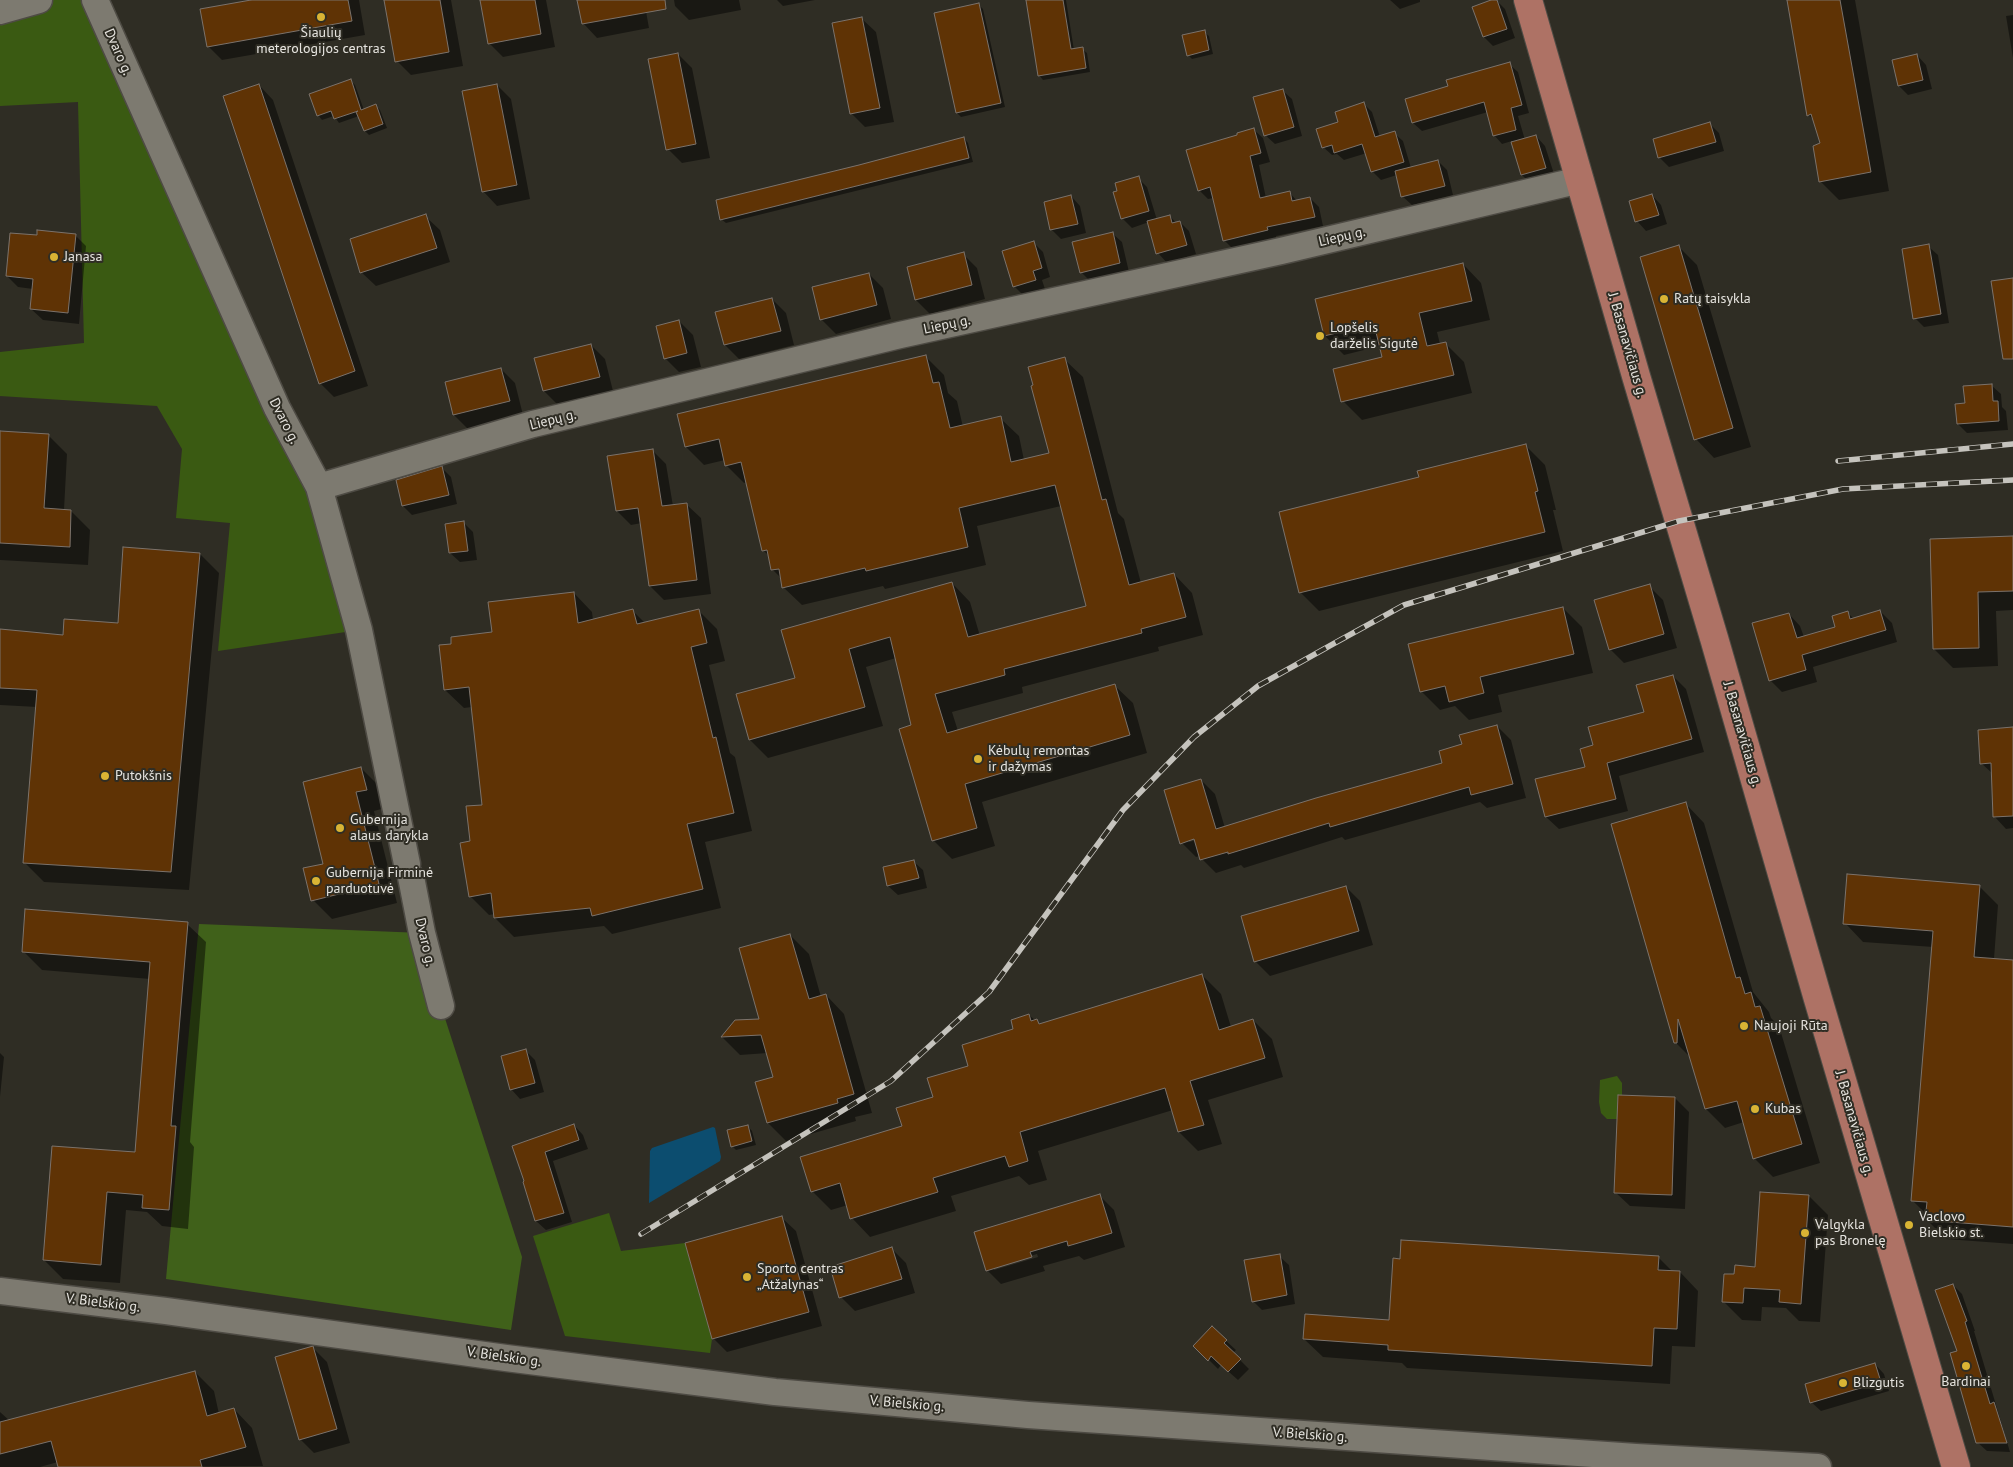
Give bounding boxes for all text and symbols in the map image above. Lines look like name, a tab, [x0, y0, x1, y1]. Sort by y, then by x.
marker: Šiaulių meterologijos centras	[315, 11, 327, 23]
place label: Šiaulių meterologijos centras	[256, 25, 386, 58]
street label: Dvaro g.	[100, 26, 136, 78]
street label: Liepų g.	[1317, 223, 1367, 251]
place label: Janasa	[64, 249, 102, 265]
marker: Janasa	[48, 251, 60, 263]
street label: J. Basanavičiaus g.	[1604, 291, 1650, 399]
place label: Ratų taisykla	[1674, 291, 1751, 307]
marker: Ratų taisykla	[1658, 293, 1670, 305]
street label: Liepų g.	[922, 312, 972, 338]
place label: Lopšelis darželis Sigutė	[1330, 320, 1418, 352]
marker: Lopšelis darželis Sigutė	[1314, 330, 1326, 342]
street label: Dvaro g.	[265, 395, 303, 447]
street label: Liepų g.	[528, 406, 578, 434]
street label: J. Basanavičiaus g.	[1719, 680, 1765, 788]
place label: Kėbulų remontas ir dažymas	[988, 743, 1089, 776]
marker: Kėbulų remontas ir dažymas	[972, 753, 984, 765]
place label: Putokšnis	[115, 768, 172, 784]
marker: Putokšnis	[99, 770, 111, 782]
place label: Gubernija alaus darykla	[350, 812, 429, 844]
marker: Gubernija alaus darykla	[334, 822, 346, 834]
place label: Gubernija Firminė parduotuvė	[326, 865, 433, 898]
marker: Gubernija Firminė parduotuvė	[310, 875, 322, 887]
street label: Dvaro g.	[411, 916, 439, 968]
place label: Naujoji Rūta	[1754, 1018, 1828, 1034]
marker: Naujoji Rūta	[1738, 1020, 1750, 1032]
street label: J. Basanavičiaus g.	[1831, 1069, 1877, 1177]
place label: Kubas	[1765, 1101, 1801, 1117]
marker: Kubas	[1749, 1103, 1761, 1115]
place label: Vaclovo Bielskio st.	[1919, 1209, 1984, 1242]
place label: Valgykla pas Bronelę	[1815, 1217, 1886, 1250]
marker: Vaclovo Bielskio st.	[1903, 1219, 1915, 1231]
marker: Valgykla pas Bronelę	[1799, 1227, 1811, 1239]
place label: Sporto centras „Atžalynas“	[757, 1261, 844, 1294]
marker: Sporto centras „Atžalynas“	[741, 1271, 753, 1283]
street label: V. Bielskio g.	[65, 1290, 141, 1316]
street label: V. Bielskio g.	[466, 1343, 542, 1371]
marker: Bardinai	[1960, 1360, 1972, 1372]
place label: Bardinai	[1941, 1374, 1991, 1390]
place label: Blizgutis	[1853, 1375, 1905, 1391]
marker: Blizgutis	[1837, 1377, 1849, 1389]
street label: V. Bielskio g.	[869, 1392, 945, 1416]
street label: V. Bielskio g.	[1272, 1424, 1348, 1446]

